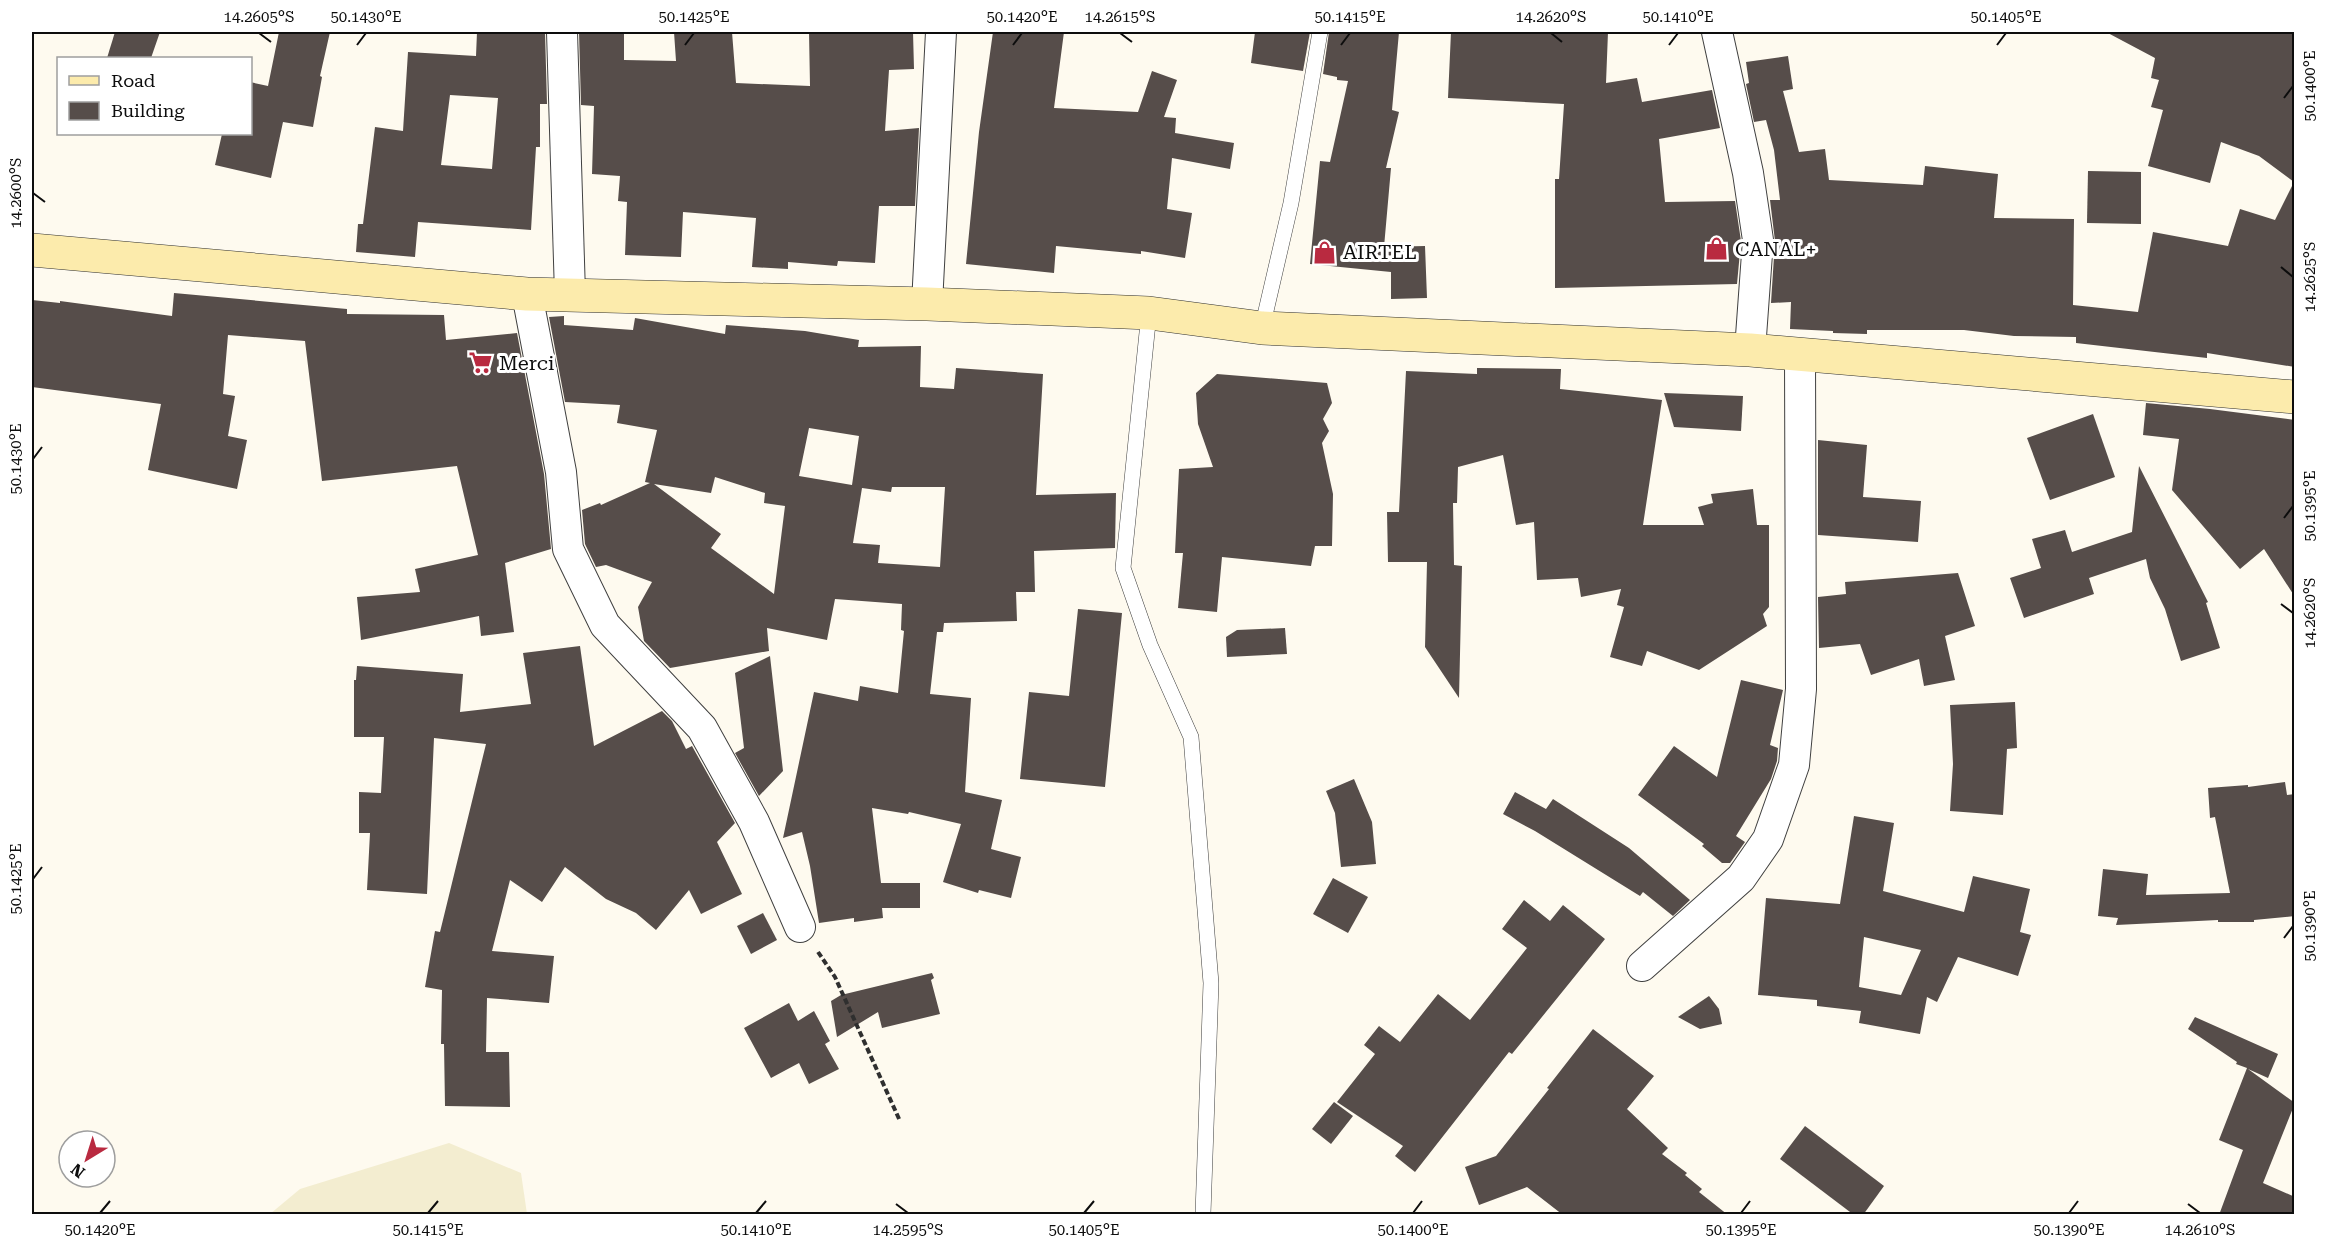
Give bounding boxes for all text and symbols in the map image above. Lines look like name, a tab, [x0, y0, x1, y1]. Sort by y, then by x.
text: 14.2605°S	[224, 8, 294, 26]
text: 50.1430°E	[330, 8, 402, 26]
text: 50.1425°E	[658, 8, 730, 26]
text: 50.1420°E	[986, 8, 1058, 26]
text: 14.2615°S	[1085, 8, 1155, 26]
text: 50.1415°E	[1314, 8, 1386, 26]
text: 14.2620°S	[1516, 8, 1586, 26]
text: 50.1410°E	[1642, 8, 1714, 26]
text: 50.1405°E	[1970, 8, 2042, 26]
text: 50.1400°E	[2301, 50, 2319, 122]
legend	[57, 57, 252, 135]
text: Road	[111, 70, 156, 91]
text: Building	[111, 100, 185, 121]
text: 14.2600°S	[7, 158, 25, 228]
shop icon: CANAL+	[1704, 236, 1730, 262]
place label: CANAL+	[1735, 237, 1817, 261]
shop icon: AIRTEL	[1312, 239, 1338, 265]
place label: AIRTEL	[1343, 240, 1417, 264]
text: 14.2625°S	[2301, 242, 2319, 312]
supermarket icon: Merci	[468, 350, 494, 376]
place label: Merci	[499, 351, 554, 375]
text: 50.1430°E	[7, 423, 25, 495]
text: 50.1395°E	[2301, 470, 2319, 542]
text: 14.2620°S	[2301, 578, 2319, 648]
text: 50.1425°E	[7, 843, 25, 915]
text: 50.1390°E	[2301, 890, 2319, 962]
north arrow	[57, 1129, 117, 1189]
text: N	[67, 1159, 89, 1182]
text: 50.1420°E	[64, 1221, 136, 1239]
text: 50.1415°E	[392, 1221, 464, 1239]
text: 50.1410°E	[720, 1221, 792, 1239]
text: 14.2595°S	[873, 1221, 943, 1239]
text: 50.1405°E	[1048, 1221, 1120, 1239]
text: 50.1400°E	[1377, 1221, 1449, 1239]
text: 50.1395°E	[1705, 1221, 1777, 1239]
text: 50.1390°E	[2033, 1221, 2105, 1239]
text: 14.2610°S	[2165, 1221, 2235, 1239]

